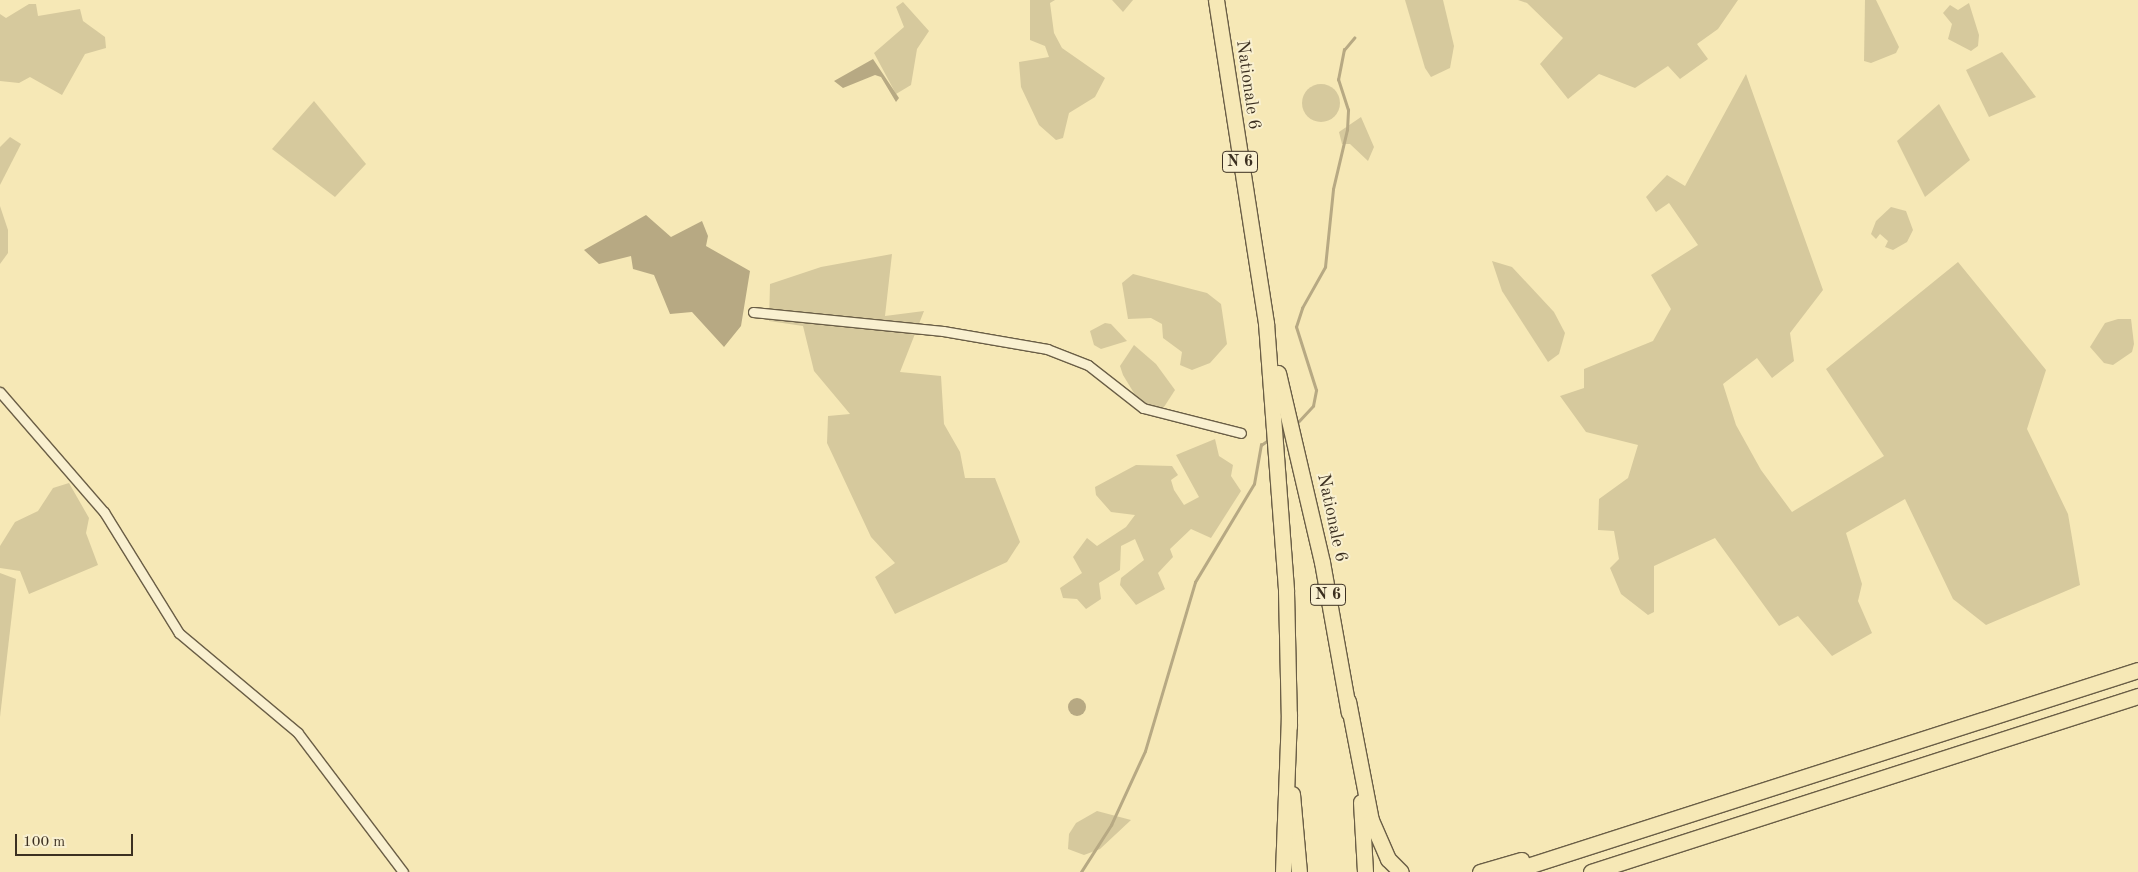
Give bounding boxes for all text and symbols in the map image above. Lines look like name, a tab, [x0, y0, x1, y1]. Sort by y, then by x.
street label: Nationale 6	[1231, 39, 1265, 131]
road number: N 6	[1221, 148, 1259, 176]
street label: Nationale 6	[1312, 472, 1352, 564]
road number: N 6	[1309, 582, 1347, 608]
scale bar	[18, 824, 135, 856]
text: 100 m	[23, 835, 65, 850]

